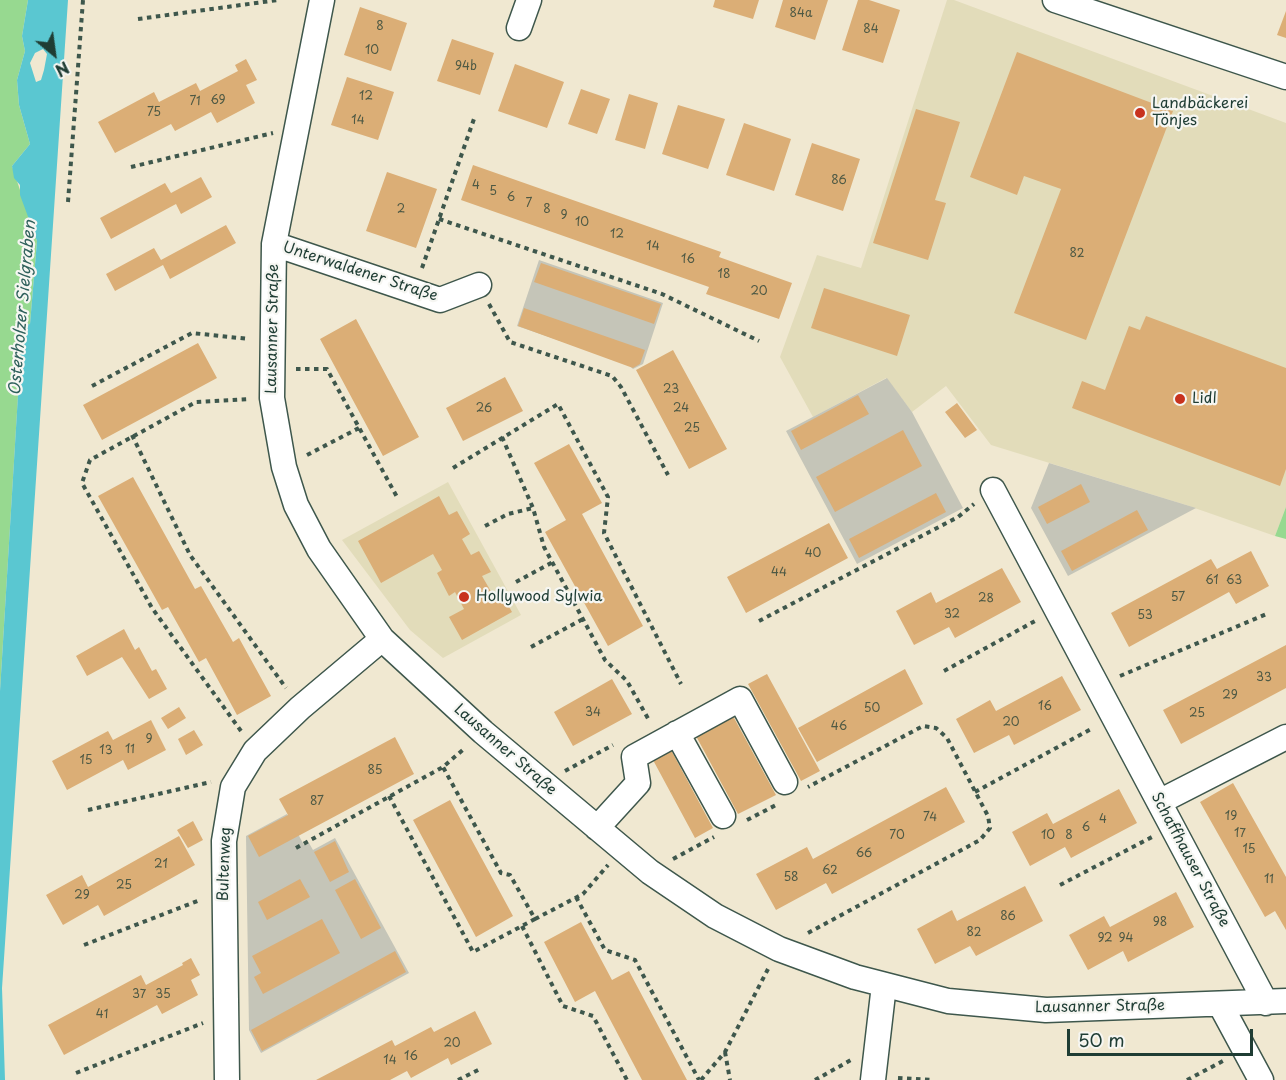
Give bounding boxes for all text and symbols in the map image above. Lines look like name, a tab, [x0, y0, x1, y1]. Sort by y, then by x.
house number: 84a	[790, 7, 812, 21]
house number: 8	[376, 20, 384, 34]
house number: 84	[863, 23, 879, 37]
north arrow	[24, 24, 84, 84]
house number: 10	[365, 44, 379, 58]
text: N	[51, 56, 74, 83]
house number: 94b	[455, 60, 477, 74]
house number: 12	[359, 90, 373, 104]
house number: 69	[210, 94, 226, 108]
house number: 71	[189, 95, 201, 109]
place label: Landbäckerei Tönjes	[1152, 95, 1248, 130]
house number: 75	[147, 106, 161, 120]
marker: Landbäckerei Tönjes	[1133, 106, 1147, 120]
house number: 14	[351, 114, 365, 128]
house number: 86	[831, 174, 847, 188]
house number: 4	[472, 179, 480, 193]
house number: 5	[489, 185, 497, 199]
house number: 6	[507, 191, 515, 205]
house number: 7	[526, 197, 532, 211]
house number: 2	[397, 203, 405, 217]
house number: 8	[543, 203, 551, 217]
house number: 9	[560, 209, 568, 223]
house number: 10	[575, 216, 589, 230]
water label: Osterholzer Sielgraben	[6, 220, 40, 396]
house number: 12	[610, 228, 624, 242]
street label: Unterwaldener Straße	[280, 238, 440, 306]
house number: 14	[646, 240, 660, 254]
house number: 82	[1070, 247, 1084, 261]
house number: 16	[681, 253, 695, 267]
street label: Lausanner Straße	[263, 264, 283, 394]
house number: 18	[718, 268, 730, 282]
house number: 20	[750, 285, 768, 299]
house number: 23	[663, 383, 679, 397]
place label: Lidl	[1192, 390, 1217, 408]
marker: Lidl	[1173, 392, 1187, 406]
house number: 26	[476, 402, 492, 416]
house number: 24	[673, 402, 689, 416]
house number: 25	[684, 422, 700, 436]
house number: 40	[805, 547, 821, 561]
house number: 44	[771, 566, 787, 580]
house number: 61	[1205, 574, 1219, 588]
house number: 63	[1226, 574, 1242, 588]
place label: Hollywood Sylwia	[476, 588, 603, 606]
marker: Hollywood Sylwia	[457, 590, 471, 604]
house number: 57	[1171, 591, 1185, 605]
house number: 28	[978, 592, 994, 606]
house number: 32	[944, 608, 960, 622]
house number: 53	[1137, 609, 1153, 623]
house number: 33	[1256, 671, 1272, 685]
house number: 29	[1222, 689, 1238, 703]
house number: 16	[1038, 700, 1052, 714]
street label: Lausanner Straße	[450, 701, 560, 799]
house number: 50	[864, 702, 880, 716]
house number: 34	[585, 706, 601, 720]
house number: 25	[1189, 707, 1205, 721]
house number: 20	[1002, 716, 1020, 730]
house number: 46	[831, 720, 847, 734]
house number: 9	[145, 733, 153, 747]
house number: 11	[125, 743, 135, 757]
house number: 13	[99, 744, 113, 758]
house number: 15	[79, 754, 93, 768]
house number: 85	[368, 764, 382, 778]
street label: Schaffhauser Straße	[1147, 790, 1233, 930]
house number: 87	[310, 795, 324, 809]
house number: 19	[1225, 810, 1237, 824]
house number: 74	[923, 811, 937, 825]
house number: 4	[1099, 813, 1107, 827]
house number: 6	[1082, 821, 1090, 835]
street label: Bultenweg	[215, 827, 235, 901]
house number: 17	[1234, 827, 1246, 841]
house number: 70	[889, 829, 905, 843]
house number: 10	[1041, 829, 1055, 843]
house number: 8	[1065, 829, 1073, 843]
house number: 15	[1242, 843, 1256, 857]
house number: 66	[856, 847, 872, 861]
house number: 21	[154, 858, 168, 872]
house number: 62	[822, 864, 838, 878]
house number: 58	[783, 871, 799, 885]
house number: 11	[1264, 873, 1274, 887]
house number: 25	[116, 879, 132, 893]
house number: 29	[74, 889, 90, 903]
house number: 86	[1000, 910, 1016, 924]
house number: 98	[1153, 916, 1167, 930]
house number: 82	[967, 926, 981, 940]
house number: 92	[1097, 932, 1113, 946]
house number: 94	[1119, 932, 1133, 946]
house number: 37	[132, 988, 146, 1002]
house number: 35	[155, 988, 171, 1002]
street label: Lausanner Straße	[1035, 997, 1165, 1017]
house number: 41	[96, 1008, 108, 1022]
scale bar	[1070, 1017, 1256, 1055]
text: 50 m	[1078, 1026, 1125, 1053]
house number: 20	[443, 1037, 461, 1051]
house number: 16	[404, 1050, 418, 1064]
house number: 14	[383, 1054, 397, 1068]

